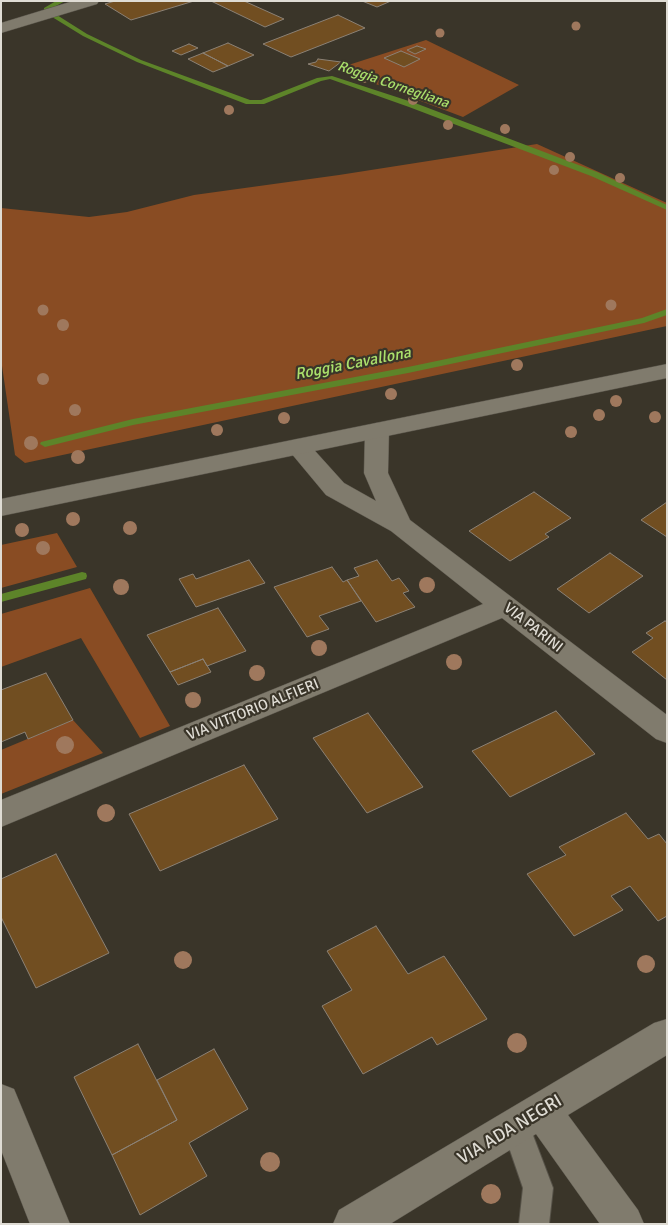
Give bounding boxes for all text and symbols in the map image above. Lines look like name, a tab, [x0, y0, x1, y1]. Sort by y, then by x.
water label: Roggia Cornegliana	[335, 58, 451, 112]
water label: Roggia Cavallona	[293, 343, 413, 385]
street label: VIA PARINI	[500, 599, 566, 657]
street label: VIA VITTORIO ALFIERI	[184, 675, 322, 745]
street label: VIA ADA NEGRI	[454, 1090, 566, 1170]

